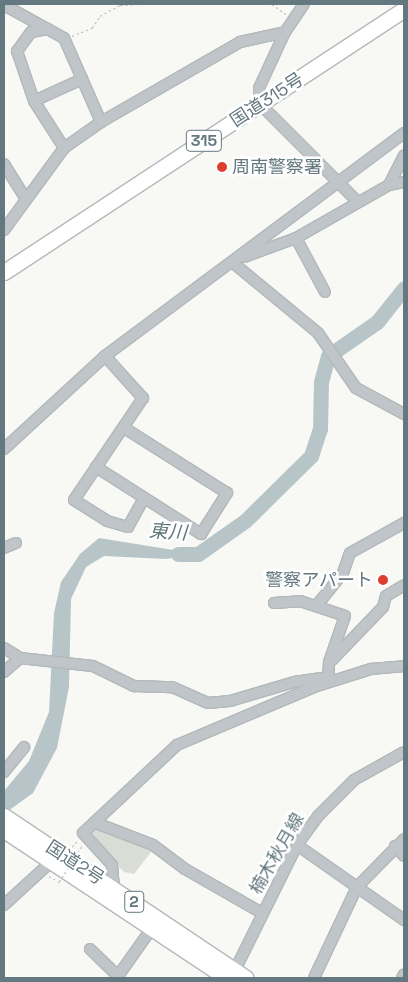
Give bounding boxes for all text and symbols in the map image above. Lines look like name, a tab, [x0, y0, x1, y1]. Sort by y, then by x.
street label: 国道315号	[226, 68, 308, 132]
road number: 315	[185, 128, 223, 154]
place label: 周南警察署	[232, 156, 322, 178]
marker: 周南警察署	[216, 161, 228, 173]
water label: 東川	[148, 519, 188, 545]
place label: 警察アパート	[265, 569, 373, 591]
marker: 警察アパート	[377, 574, 389, 586]
street label: 楠木秋月線	[245, 810, 309, 898]
street label: 国道2号	[42, 836, 108, 890]
road number: 2	[124, 889, 144, 916]

